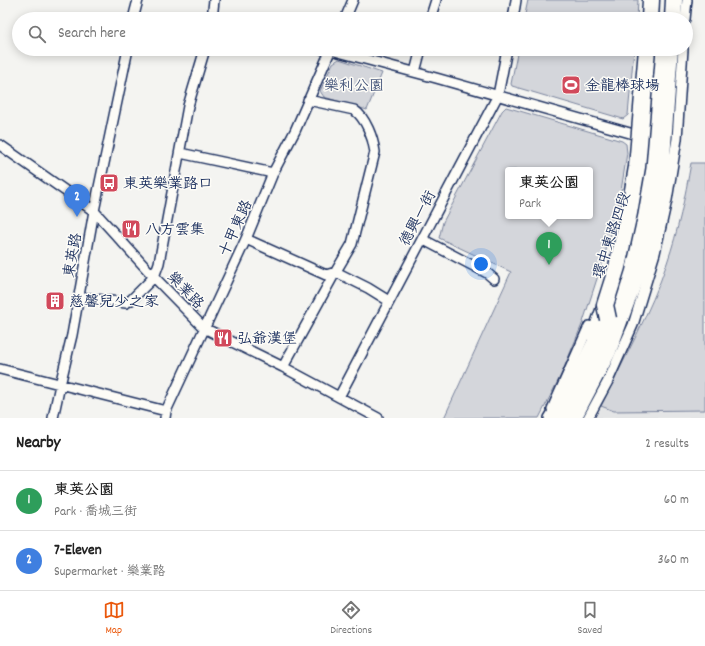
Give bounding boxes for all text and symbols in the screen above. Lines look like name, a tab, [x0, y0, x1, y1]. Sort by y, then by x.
search box	[12, 12, 693, 56]
icon: search	[26, 23, 48, 45]
text: Search here	[58, 23, 126, 45]
sports icon: 金龍棒球場	[560, 74, 582, 96]
park label: 樂利公園	[324, 76, 384, 98]
place label: 金龍棒球場	[585, 76, 660, 98]
popup	[505, 167, 593, 219]
bus stop icon: 東英樂業路口	[98, 172, 120, 194]
text: 東英公園	[519, 173, 579, 195]
place label: 東英樂業路口	[123, 174, 213, 196]
pin: 2	[64, 184, 90, 217]
street label: 德興一街	[395, 187, 443, 251]
street label: 環中東路四段	[589, 189, 637, 282]
text: Park	[519, 195, 541, 214]
street label: 十甲東路	[215, 197, 259, 261]
restaurant icon: 八方雲集	[120, 218, 142, 240]
place label: 八方雲集	[145, 220, 205, 242]
street label: 東英路	[59, 231, 89, 279]
pin: 1	[536, 232, 562, 265]
your location	[471, 254, 491, 274]
street label: 樂業路	[161, 268, 208, 315]
building icon: 慈馨兒少之家	[44, 290, 66, 312]
place label: 慈馨兒少之家	[69, 292, 159, 314]
restaurant icon: 弘爺漢堡	[212, 327, 234, 349]
place label: 弘爺漢堡	[237, 329, 297, 351]
text: Nearby	[16, 432, 60, 456]
text: 2 results	[645, 435, 689, 454]
text: 東英公園	[54, 480, 114, 502]
text: 1	[28, 491, 30, 510]
text: 60 m	[664, 491, 689, 510]
text: Park · 喬城三街	[54, 503, 137, 522]
text: 7-Eleven	[54, 540, 102, 562]
text: 2	[26, 551, 32, 570]
text: 360 m	[658, 551, 689, 570]
text: Supermarket · 樂業路	[54, 563, 166, 582]
tab: Map	[103, 599, 125, 639]
tab: Directions	[330, 599, 372, 639]
tab: Saved	[578, 599, 602, 639]

